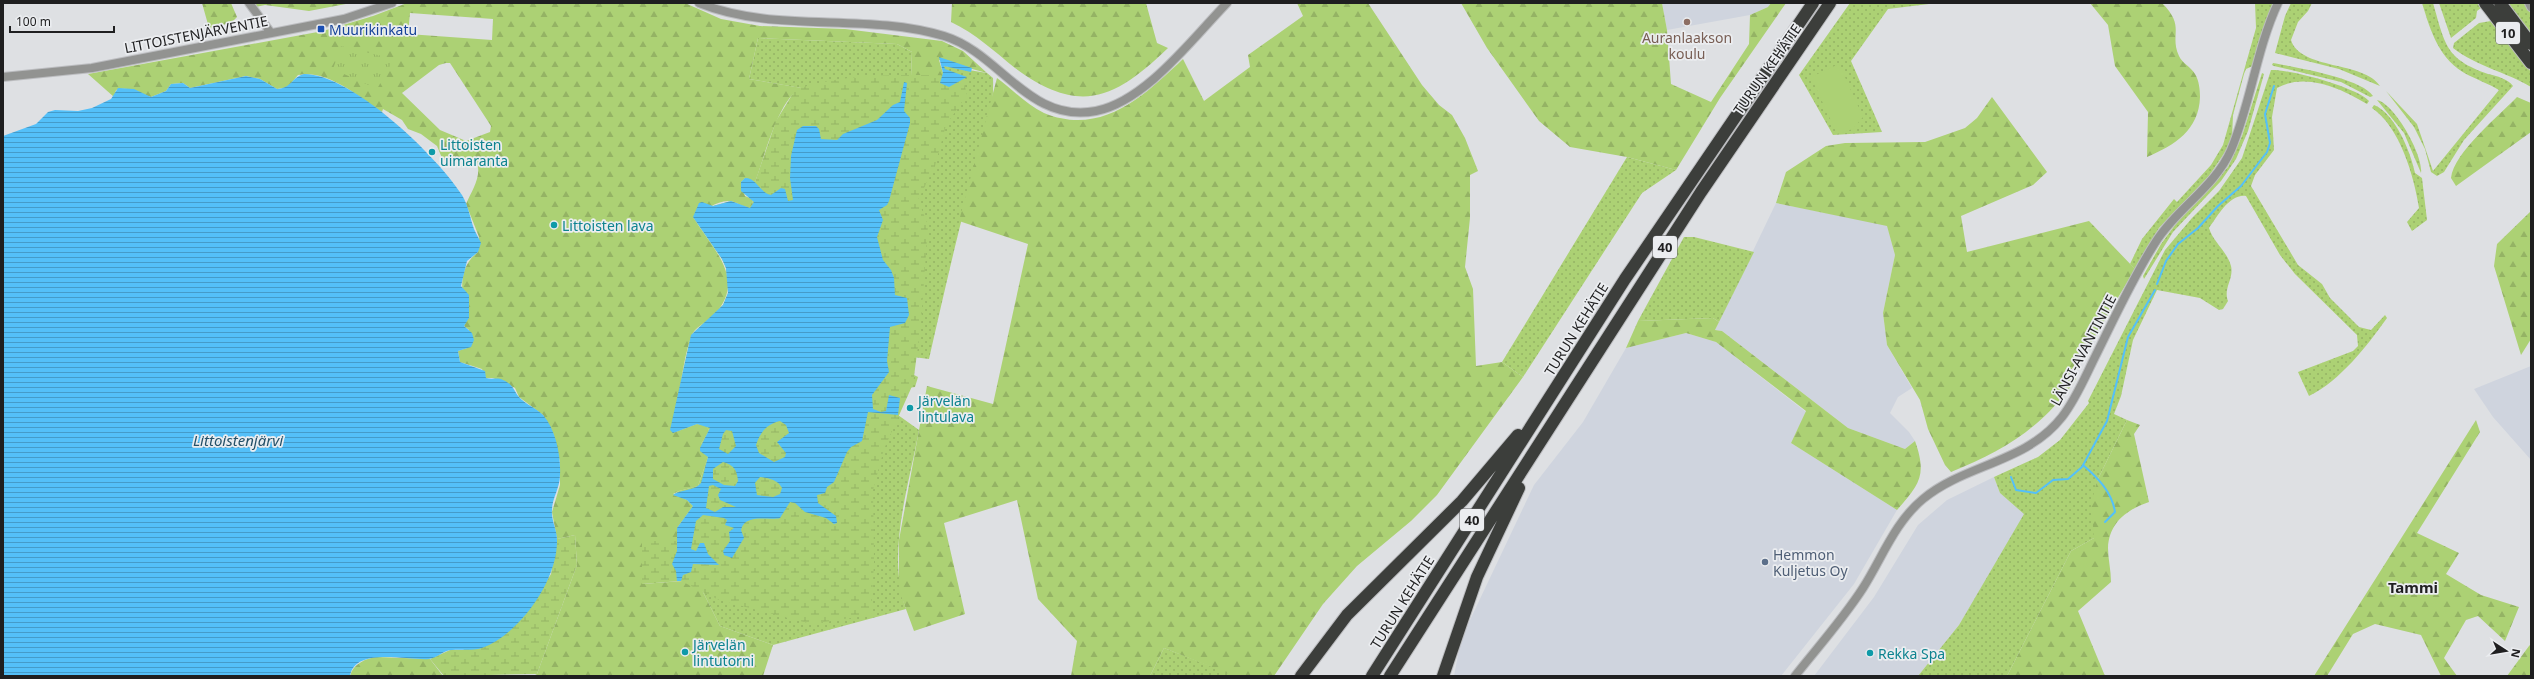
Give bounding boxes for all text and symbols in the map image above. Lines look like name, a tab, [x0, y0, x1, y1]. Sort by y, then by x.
scale bar	[10, 8, 114, 34]
street label: LITTOISTENJÄRVENTIE	[123, 11, 269, 57]
text: 100 m	[16, 13, 51, 30]
marker: Auranlaakson koulu	[1682, 17, 1692, 27]
place label: Muurikinkatu	[329, 20, 417, 39]
street label: TURUN KEHÄTIE	[1729, 20, 1805, 118]
road number: 10	[2496, 22, 2520, 44]
marker: Muurikinkatu	[316, 24, 326, 34]
place label: Auranlaakson koulu	[1642, 28, 1732, 63]
place label: Littoisten uimaranta	[440, 135, 508, 170]
marker: Littoisten uimaranta	[427, 147, 437, 157]
place label: Littoisten lava	[562, 216, 654, 235]
marker: Littoisten lava	[549, 220, 559, 230]
road number: 40	[1653, 236, 1677, 258]
street label: TURUN KEHÄTIE	[1540, 279, 1612, 379]
street label: LÄNSI-AVANTINTIE	[2046, 291, 2120, 409]
place label: Järvelän lintulava	[916, 391, 974, 426]
marker: Järvelän lintulava	[905, 403, 915, 413]
water label: Littoistenjärvi	[193, 430, 284, 450]
road number: 40	[1460, 509, 1484, 531]
place label: Hemmon Kuljetus Oy	[1773, 545, 1848, 580]
street label: TURUN KEHÄTIE	[1366, 552, 1438, 652]
marker: Hemmon Kuljetus Oy	[1760, 557, 1770, 567]
district label: Tammi	[2388, 577, 2438, 597]
north arrow	[2486, 631, 2526, 671]
place label: Järvelän lintutorni	[691, 635, 754, 670]
place label: Rekka Spa	[1878, 644, 1945, 663]
marker: Järvelän lintutorni	[680, 647, 690, 657]
text: N	[2508, 647, 2525, 659]
marker: Rekka Spa	[1865, 648, 1875, 658]

